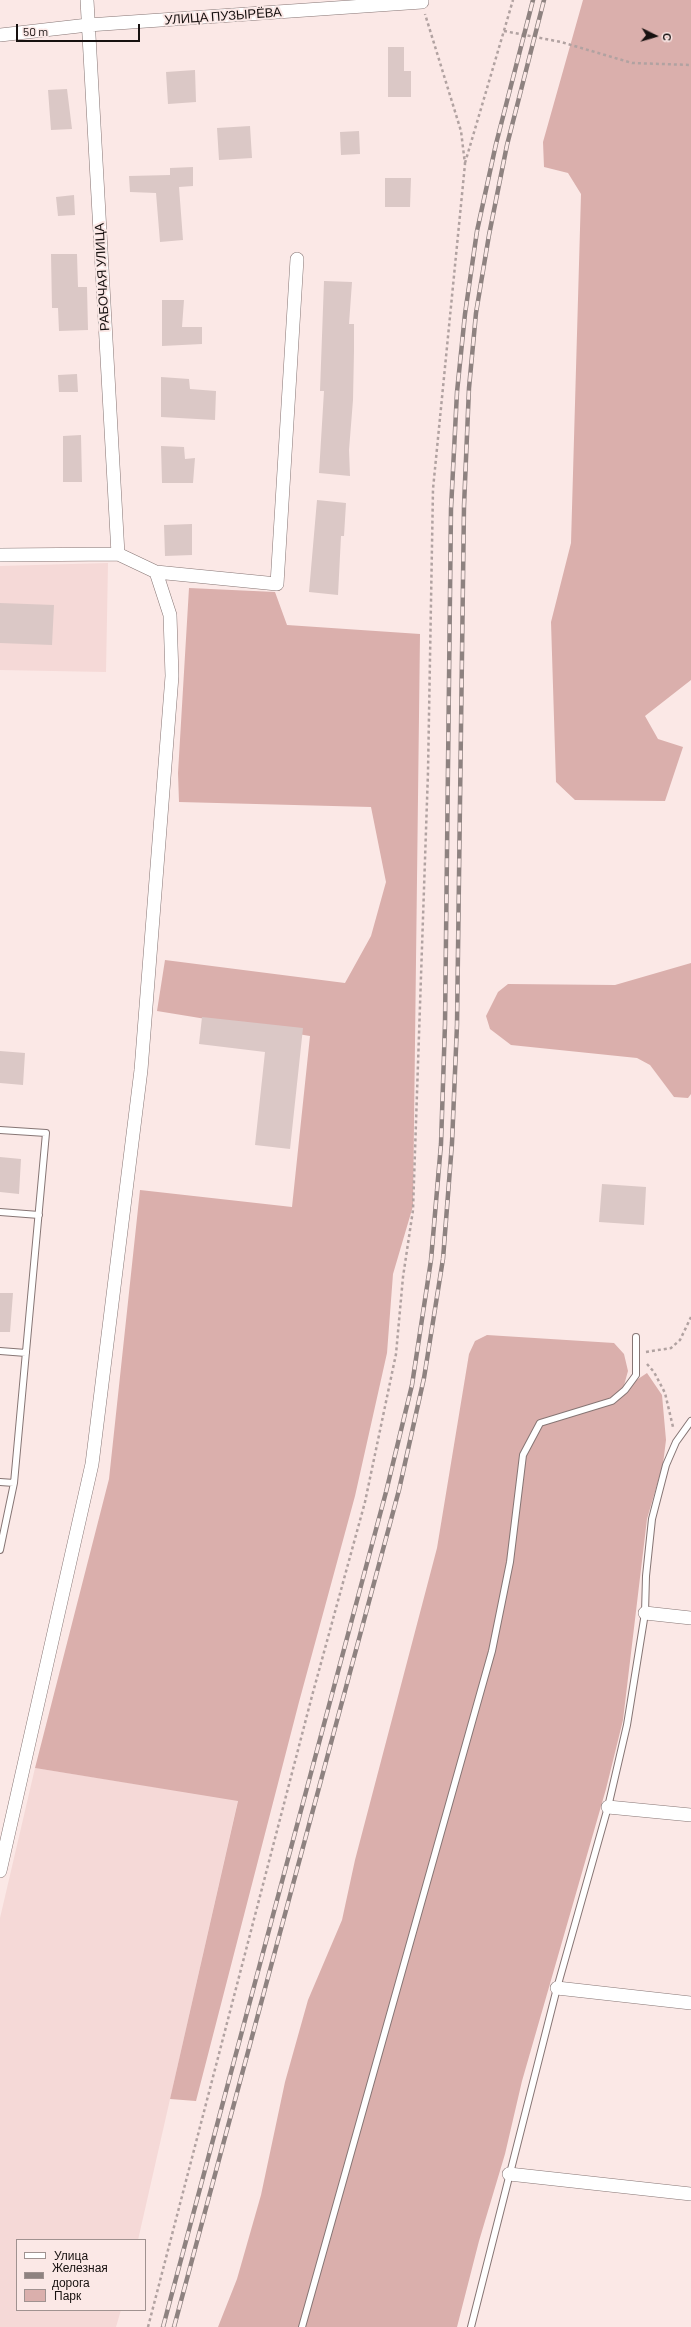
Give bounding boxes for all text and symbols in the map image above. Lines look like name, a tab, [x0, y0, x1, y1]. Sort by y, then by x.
street label: УЛИЦА ПУЗЫРЁВА	[164, 4, 282, 28]
scale bar	[18, 16, 142, 42]
north arrow	[635, 16, 675, 56]
text: 50 m	[23, 24, 48, 38]
text: С	[661, 33, 674, 42]
street label: РАБОЧАЯ УЛИЦА	[91, 223, 113, 331]
legend	[16, 2239, 146, 2311]
text: Улица	[54, 2248, 88, 2262]
text: Железная дорога	[52, 2260, 108, 2289]
text: Парк	[54, 2288, 81, 2302]

